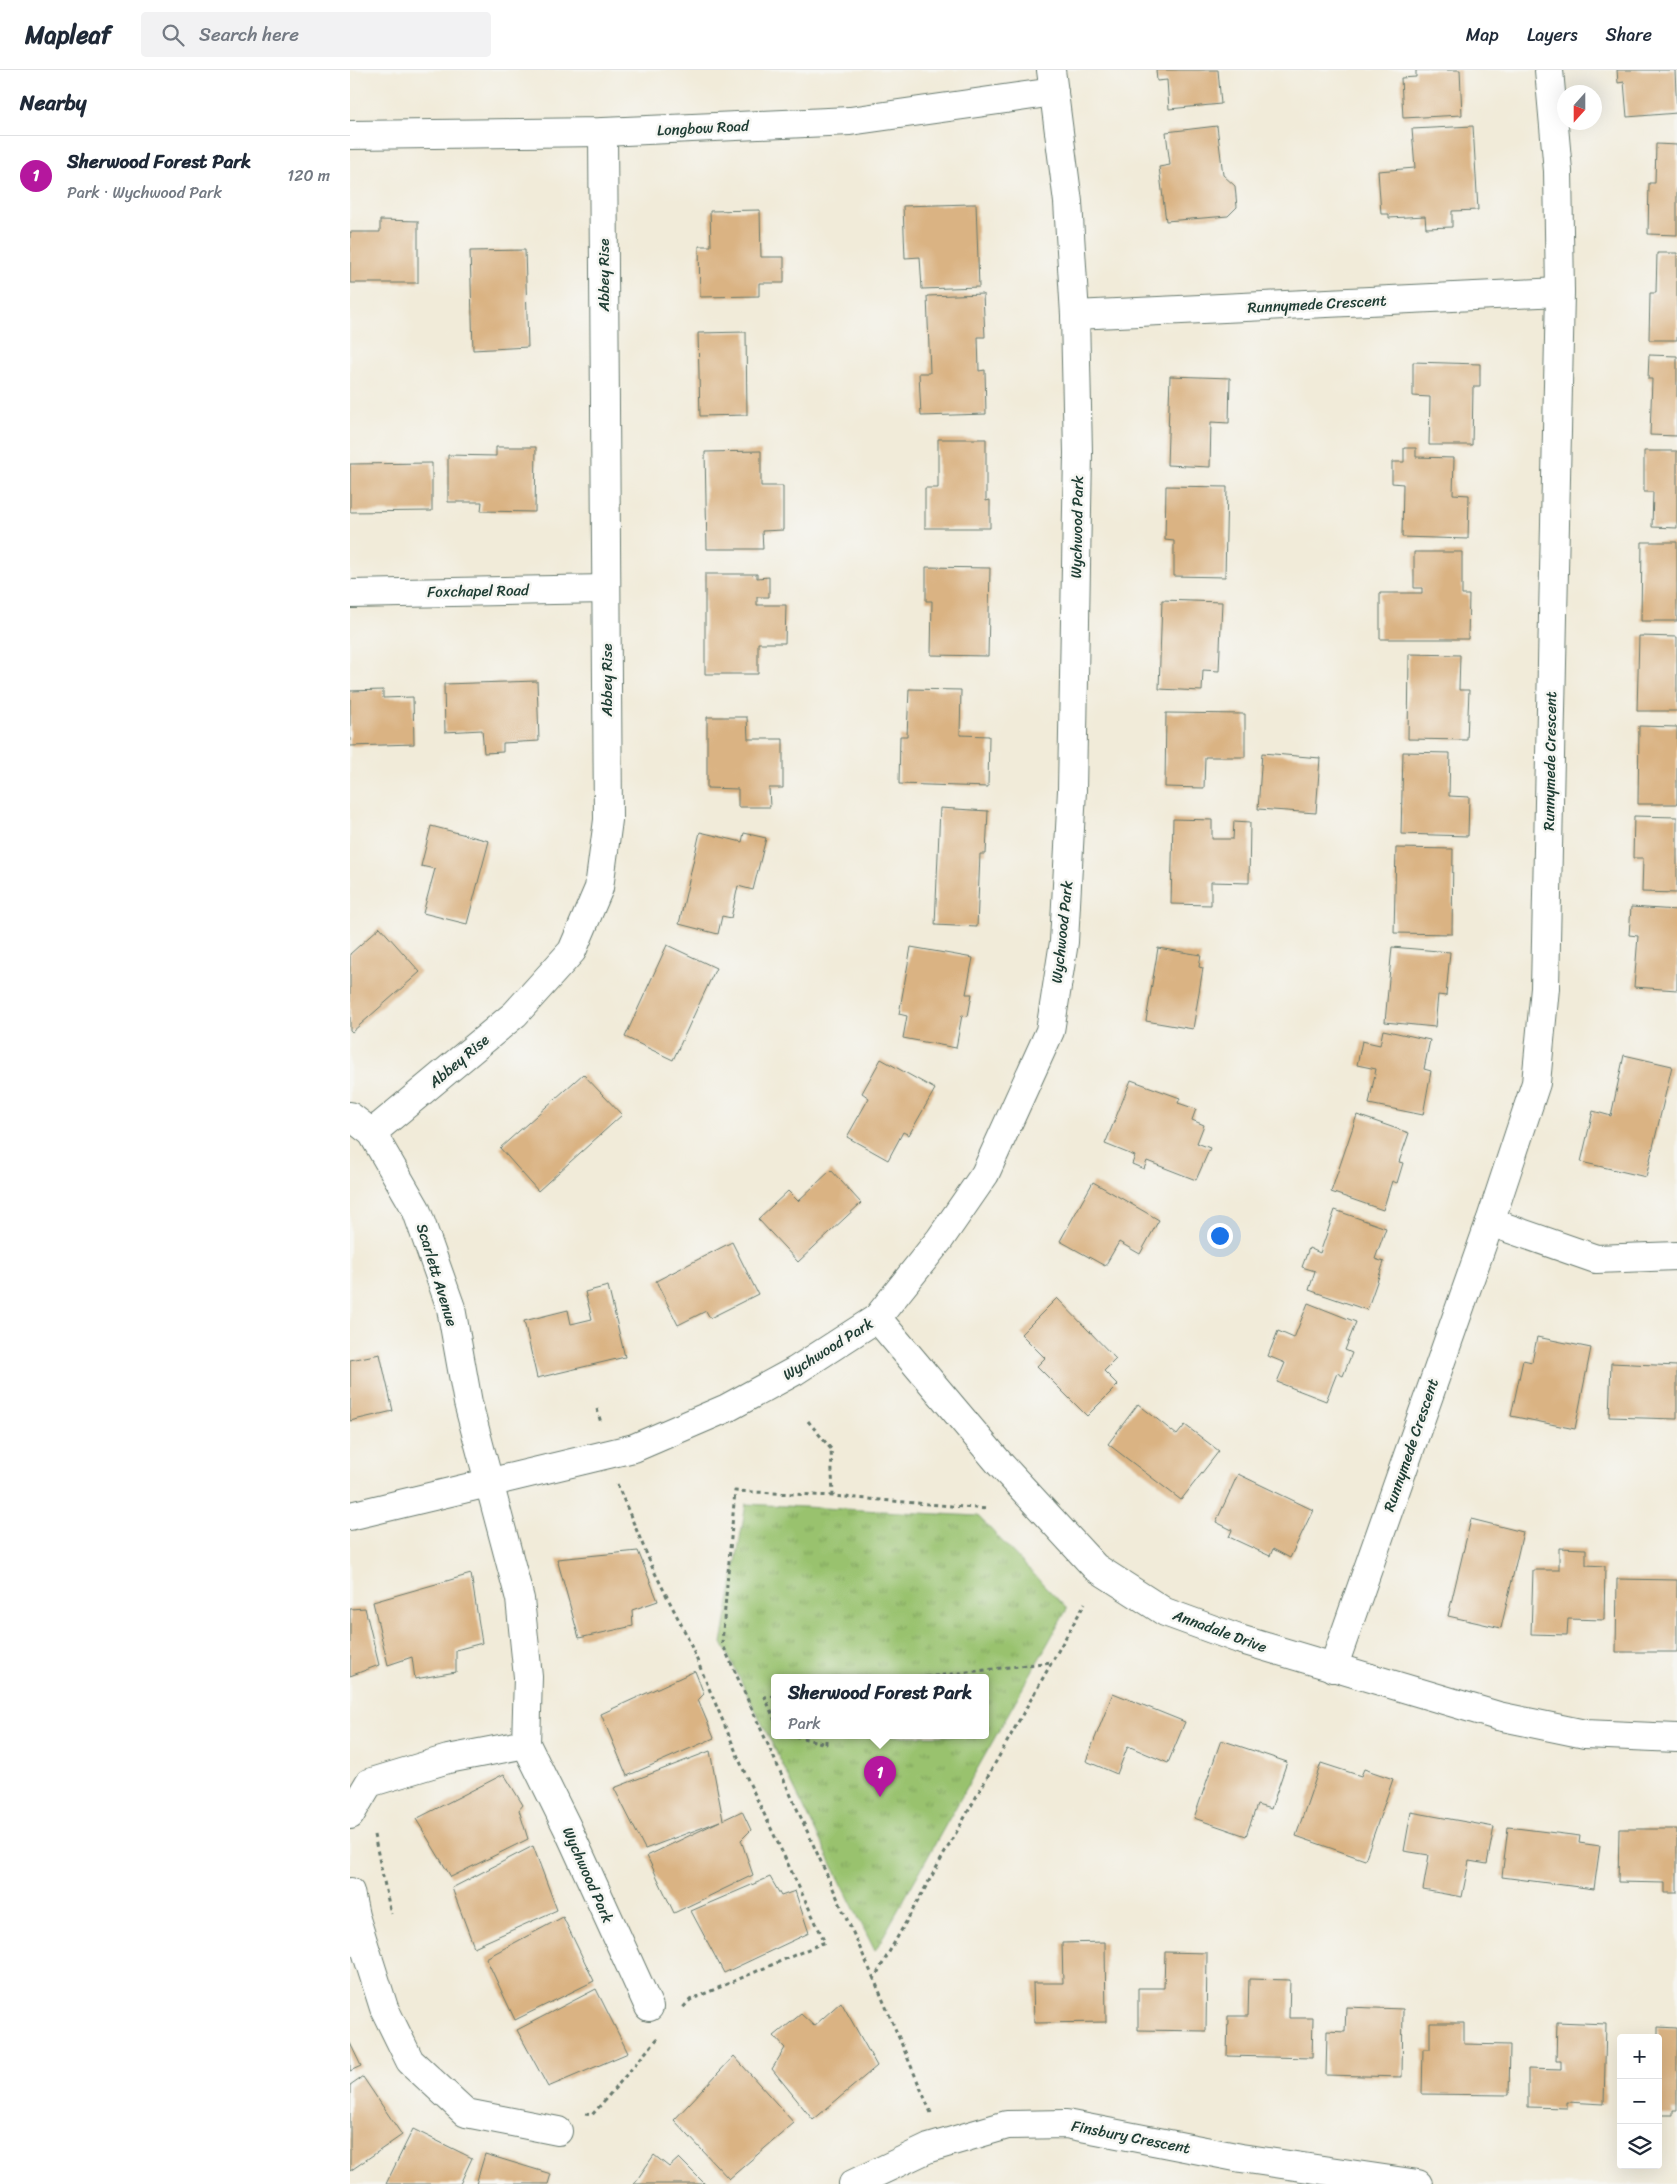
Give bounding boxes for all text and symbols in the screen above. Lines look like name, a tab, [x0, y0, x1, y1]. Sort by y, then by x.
search box	[141, 12, 491, 57]
text: Mapleaf	[25, 14, 111, 56]
text: Search here	[199, 18, 299, 51]
text: Map	[1466, 19, 1499, 51]
text: Layers	[1527, 19, 1578, 51]
text: Share	[1606, 19, 1652, 51]
icon: search	[159, 21, 187, 49]
text: Nearby	[20, 84, 86, 122]
north arrow	[1557, 85, 1602, 130]
street label: Longbow Road	[656, 113, 751, 143]
text: Sherwood Forest Park	[67, 145, 251, 178]
text: 1	[33, 161, 39, 190]
text: 120 m	[287, 161, 330, 190]
text: Park · Wychwood Park	[67, 178, 222, 207]
street label: Abbey Rise	[591, 239, 617, 312]
street label: Runnymede Crescent	[1247, 287, 1388, 321]
street label: Wychwood Park	[1063, 474, 1091, 579]
street label: Foxchapel Road	[427, 577, 530, 605]
street label: Abbey Rise	[594, 644, 620, 717]
street label: Runnymede Crescent	[1536, 691, 1564, 831]
street label: Wychwood Park	[1044, 878, 1080, 985]
street label: Abbey Rise	[422, 1028, 495, 1095]
street label: Scarlett Avenue	[409, 1220, 465, 1330]
your location	[1207, 1223, 1233, 1249]
street label: Wychwood Park	[777, 1310, 879, 1387]
street label: Runnymede Crescent	[1376, 1375, 1446, 1515]
street label: Annadale Drive	[1168, 1602, 1271, 1660]
popup	[771, 1674, 989, 1739]
text: Sherwood Forest Park	[788, 1676, 972, 1709]
text: Park	[788, 1709, 821, 1738]
pin: 1	[864, 1756, 896, 1797]
street label: Wychwood Park	[555, 1823, 621, 1928]
map controls	[1617, 2034, 1662, 2169]
button: +	[1617, 2034, 1662, 2079]
button: −	[1617, 2079, 1662, 2124]
street label: Finsbury Crescent	[1069, 2113, 1193, 2161]
button: layers	[1617, 2124, 1662, 2169]

